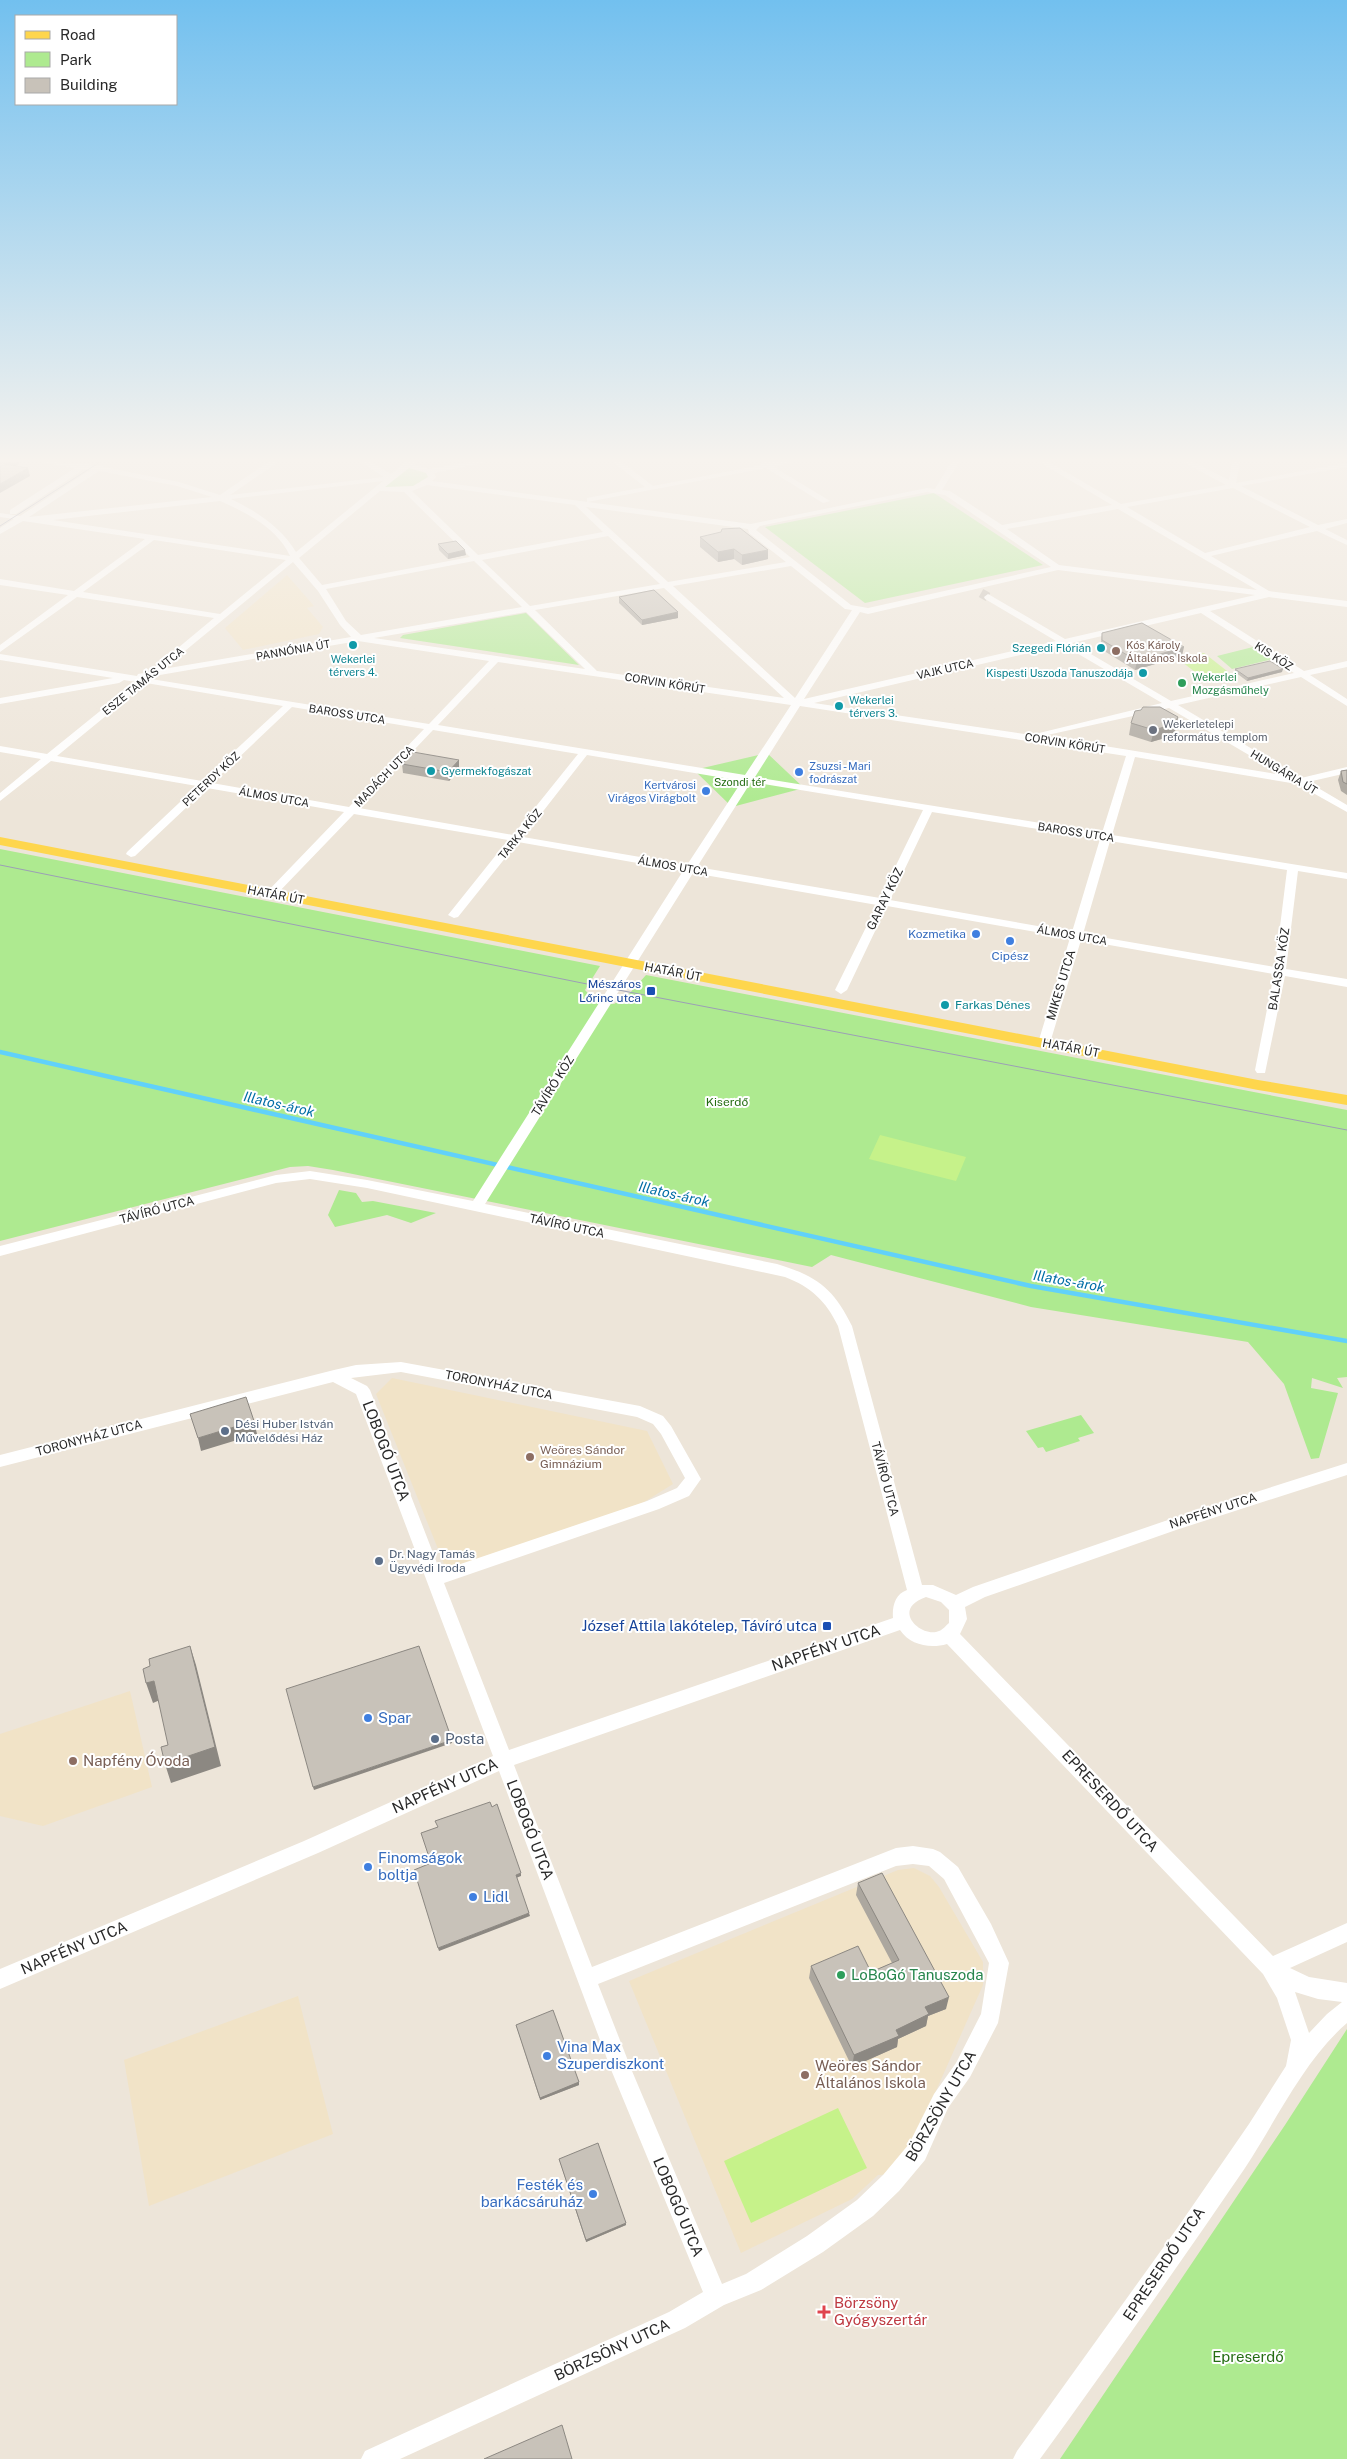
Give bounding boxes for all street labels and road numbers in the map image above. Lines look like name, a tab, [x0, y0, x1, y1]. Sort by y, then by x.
street label: PANNÓNIA ÚT	[255, 637, 331, 662]
street label: KIS KÖZ	[1253, 638, 1296, 673]
street label: ESZE TAMÁS UTCA	[99, 644, 186, 717]
street label: VAJK UTCA	[915, 657, 975, 681]
street label: CORVIN KÖRÚT	[624, 670, 707, 695]
street label: BAROSS UTCA	[308, 702, 386, 726]
street label: CORVIN KÖRÚT	[1024, 730, 1107, 755]
street label: MADÁCH UTCA	[351, 742, 416, 809]
street label: HUNGÁRIA ÚT	[1249, 747, 1320, 797]
street label: PETERDY KÖZ	[179, 749, 242, 808]
street label: ÁLMOS UTCA	[238, 784, 311, 809]
street label: TARKA KÖZ	[495, 806, 544, 862]
street label: BAROSS UTCA	[1037, 820, 1115, 844]
street label: ÁLMOS UTCA	[637, 853, 710, 878]
street label: GARAY KÖZ	[864, 865, 906, 932]
street label: HATÁR ÚT	[246, 883, 306, 907]
street label: ÁLMOS UTCA	[1036, 922, 1109, 947]
street label: BALASSA KÖZ	[1266, 926, 1293, 1011]
street label: MIKES UTCA	[1044, 948, 1078, 1022]
street label: HATÁR ÚT	[643, 960, 703, 984]
street label: HATÁR ÚT	[1041, 1036, 1101, 1060]
street label: TÁVÍRÓ KÖZ	[529, 1053, 577, 1119]
street label: TÁVÍRÓ UTCA	[118, 1193, 196, 1227]
street label: TÁVÍRÓ UTCA	[528, 1211, 606, 1241]
street label: TORONYHÁZ UTCA	[444, 1368, 554, 1402]
street label: LOBOGÓ UTCA	[360, 1398, 414, 1504]
street label: TORONYHÁZ UTCA	[34, 1417, 144, 1459]
street label: TÁVÍRÓ UTCA	[868, 1440, 902, 1518]
street label: NAPFÉNY UTCA	[1168, 1490, 1259, 1532]
street label: NAPFÉNY UTCA	[769, 1621, 883, 1674]
street label: EPRESERDŐ UTCA	[1059, 1745, 1163, 1855]
street label: NAPFÉNY UTCA	[389, 1754, 501, 1816]
street label: LOBOGÓ UTCA	[504, 1777, 558, 1883]
street label: NAPFÉNY UTCA	[18, 1917, 130, 1978]
street label: BÖRZSÖNY UTCA	[901, 2046, 979, 2164]
street label: LOBOGÓ UTCA	[650, 2154, 708, 2259]
street label: EPRESERDŐ UTCA	[1118, 2203, 1208, 2324]
street label: BÖRZSÖNY UTCA	[551, 2314, 673, 2384]

